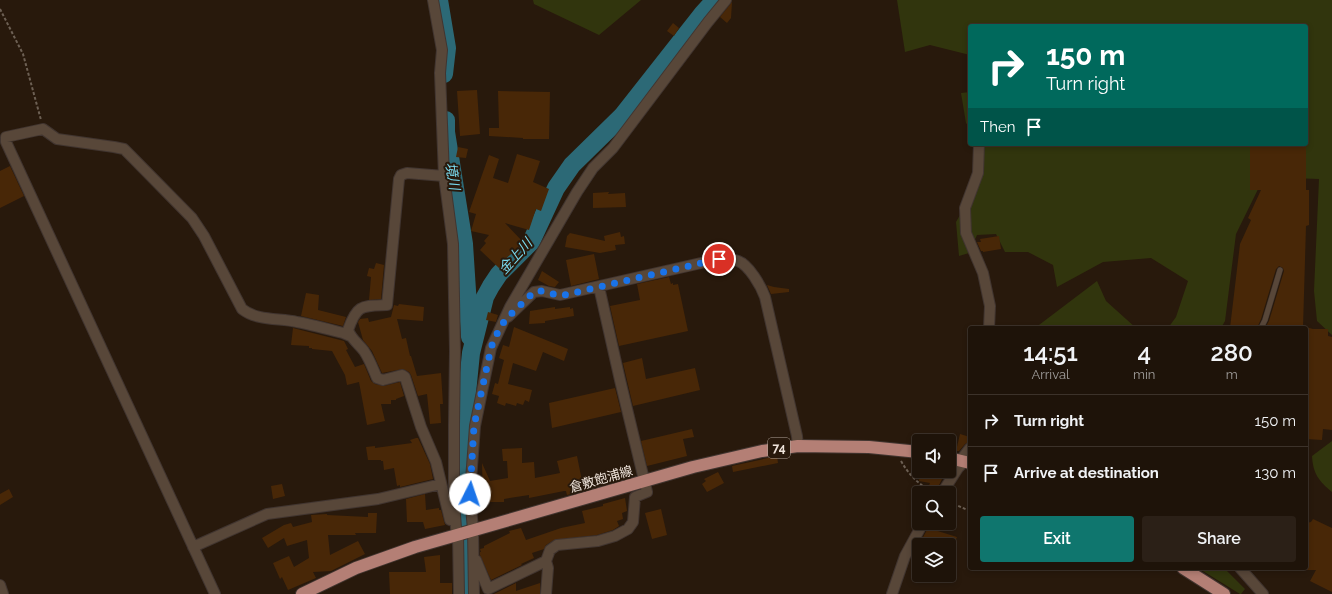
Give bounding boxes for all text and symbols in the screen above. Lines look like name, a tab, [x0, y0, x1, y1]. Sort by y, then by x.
text: 150 m	[1046, 39, 1125, 72]
icon: right	[980, 40, 1032, 92]
text: Turn right	[1046, 73, 1125, 94]
icon: arrive	[1023, 116, 1045, 138]
text: Then	[980, 118, 1015, 136]
water label: 境川	[443, 161, 463, 193]
water label: 金上川	[495, 234, 536, 277]
pin	[702, 242, 736, 276]
icon: arrive	[708, 248, 730, 270]
text: 14:51	[1023, 338, 1078, 367]
text: 4	[1137, 338, 1151, 367]
text: 280	[1210, 338, 1253, 367]
text: Arrival	[1031, 367, 1070, 382]
text: min	[1133, 367, 1155, 382]
text: m	[1226, 367, 1238, 382]
icon: right	[980, 410, 1002, 432]
text: Turn right	[1014, 412, 1084, 430]
text: 150 m	[1255, 412, 1296, 430]
map controls	[912, 434, 956, 582]
button: sound	[912, 434, 956, 478]
road number: 74	[768, 438, 790, 458]
icon: arrive	[980, 462, 1002, 484]
street label: 倉敷飽浦線	[568, 463, 634, 495]
text: Arrive at destination	[1014, 464, 1159, 482]
text: 130 m	[1255, 464, 1296, 482]
position arrow	[449, 473, 491, 515]
button: search	[912, 486, 956, 530]
button: Exit	[980, 516, 1134, 562]
button: Share	[1142, 516, 1296, 562]
button: layers	[912, 538, 956, 582]

